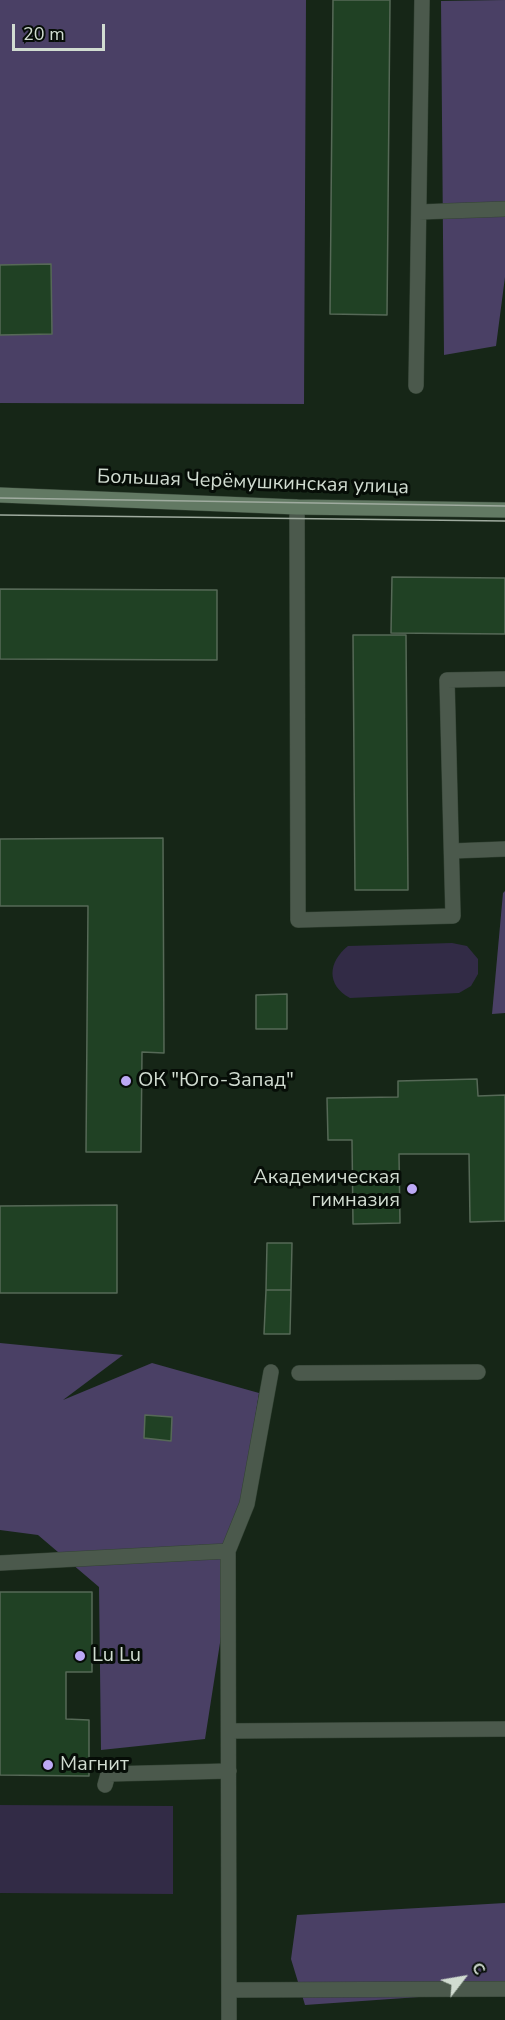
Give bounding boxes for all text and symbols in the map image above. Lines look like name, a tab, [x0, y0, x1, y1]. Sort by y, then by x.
scale bar	[15, 12, 108, 50]
text: 20 m	[23, 22, 65, 46]
street label: Большая Черёмушкинская улица	[97, 466, 409, 500]
place label: ОК "Юго-Запад"	[138, 1069, 294, 1093]
marker: ОК "Юго-Запад"	[119, 1074, 133, 1088]
place label: Академическая гимназия	[253, 1166, 400, 1213]
marker: Академическая гимназия	[405, 1182, 419, 1196]
place label: Lu Lu	[92, 1644, 141, 1668]
marker: Lu Lu	[73, 1649, 87, 1663]
place label: Магнит	[60, 1753, 129, 1777]
marker: Магнит	[41, 1758, 55, 1772]
north arrow	[433, 1948, 493, 2008]
text: С	[466, 1958, 491, 1979]

